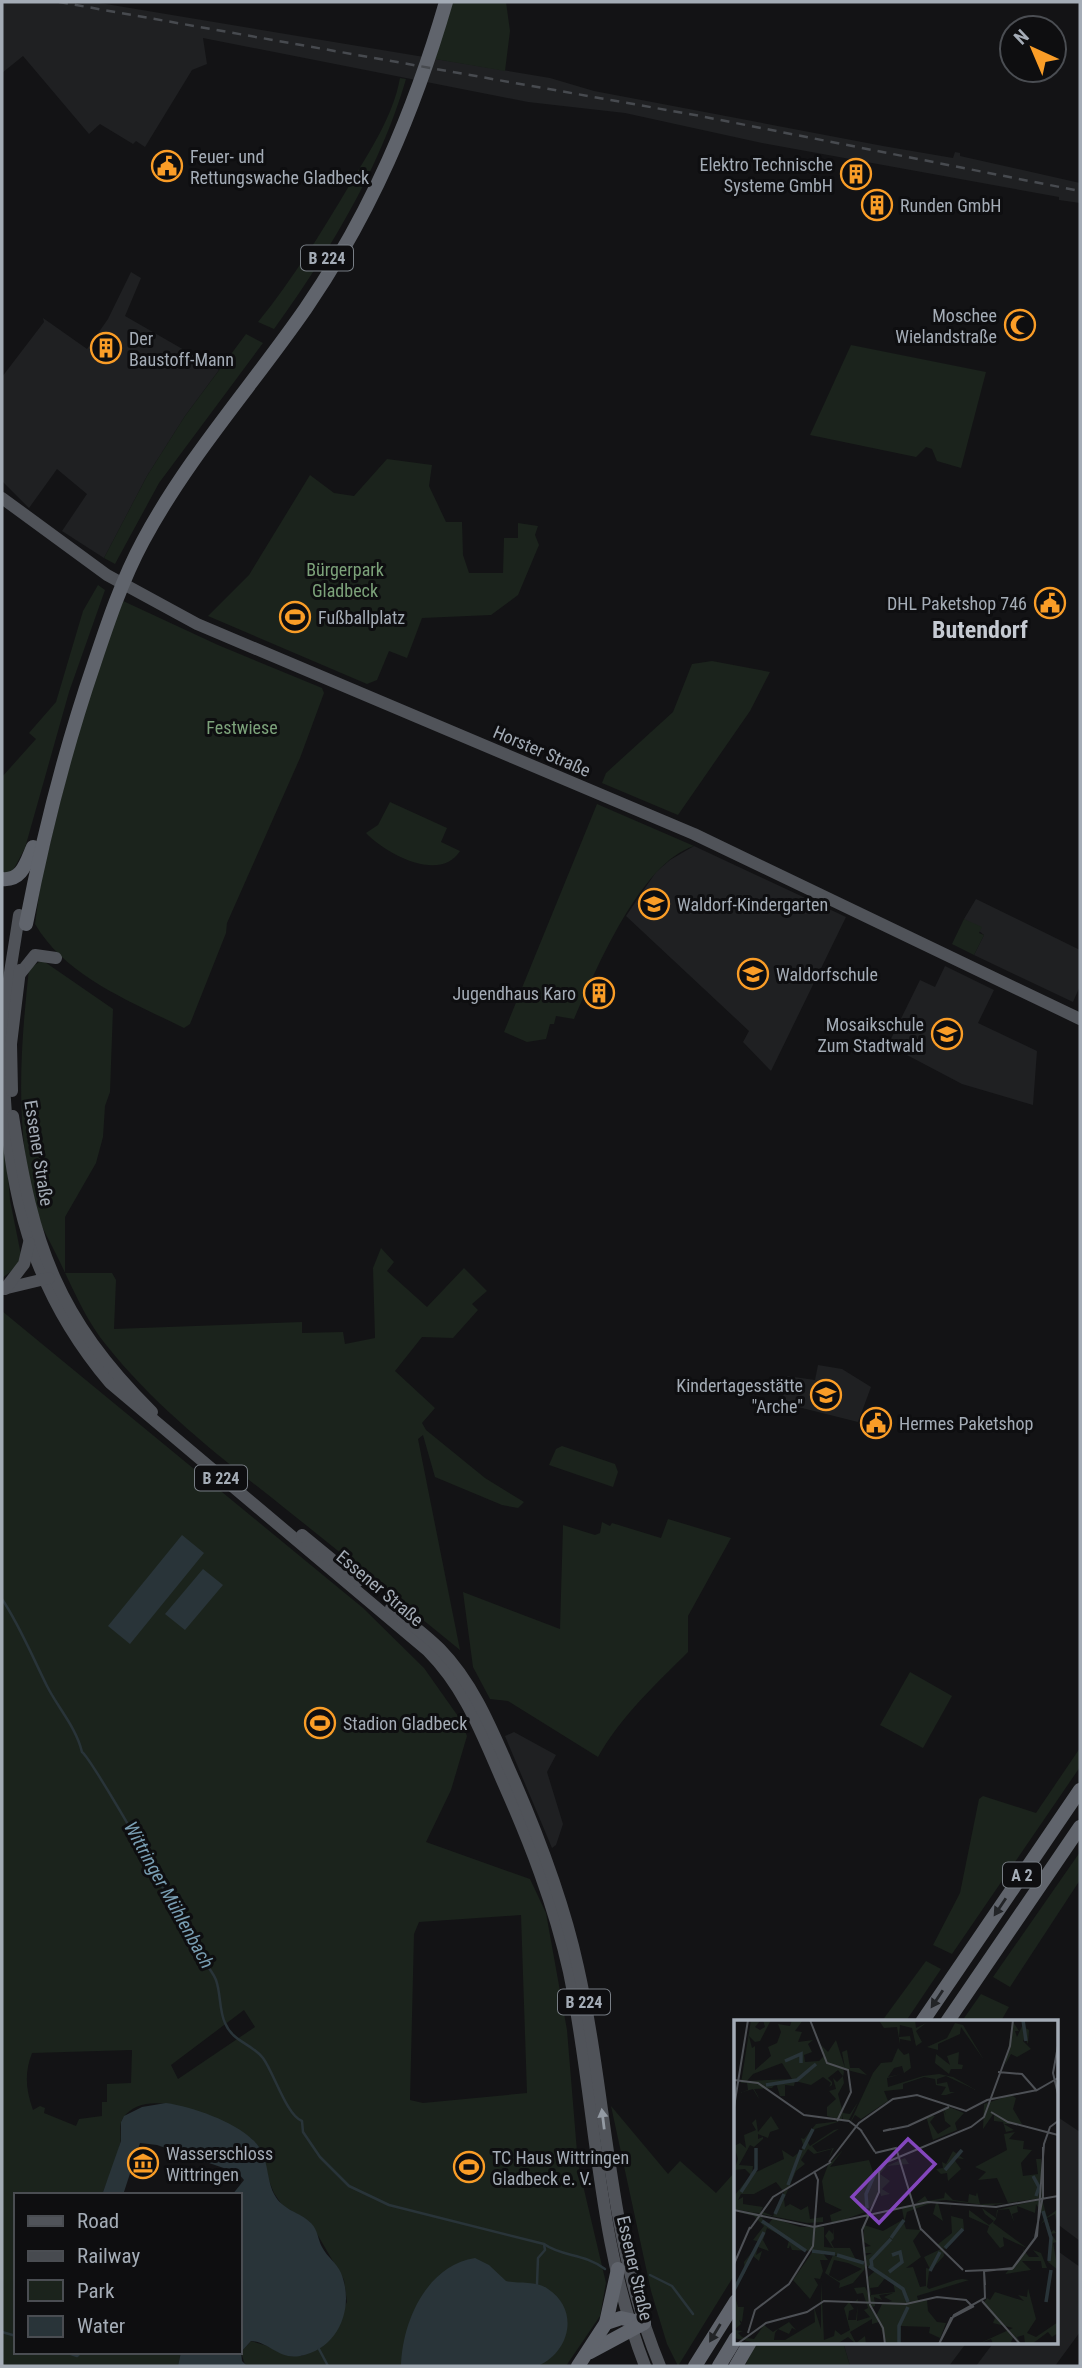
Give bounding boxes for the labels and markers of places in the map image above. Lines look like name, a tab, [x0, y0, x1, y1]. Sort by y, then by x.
place label: Feuer- und Rettungswache Gladbeck	[190, 146, 369, 188]
public building icon: Feuer- und Rettungswache Gladbeck	[150, 149, 184, 183]
place label: Elektro Technische Systeme GmbH	[699, 154, 833, 196]
building icon: Elektro Technische Systeme GmbH	[839, 157, 873, 191]
building icon: Runden GmbH	[860, 188, 894, 222]
place label: Runden GmbH	[900, 195, 1001, 216]
place label: Moschee Wielandstraße	[895, 305, 997, 347]
mosque icon: Moschee Wielandstraße	[1003, 308, 1037, 342]
place label: Der Baustoff-Mann	[129, 328, 234, 370]
building icon: Der Baustoff-Mann	[89, 331, 123, 365]
public building icon: DHL Paketshop 746	[1033, 586, 1067, 620]
place label: DHL Paketshop 746	[887, 593, 1027, 614]
sports icon: Fußballplatz	[278, 600, 312, 634]
place label: Fußballplatz	[318, 607, 405, 628]
school or university icon: Waldorf-Kindergarten	[637, 887, 671, 921]
place label: Waldorf-Kindergarten	[677, 894, 828, 915]
school or university icon: Waldorfschule	[736, 957, 770, 991]
place label: Waldorfschule	[776, 964, 878, 985]
building icon: Jugendhaus Karo	[582, 976, 616, 1010]
place label: Jugendhaus Karo	[452, 983, 576, 1004]
place label: Mosaikschule Zum Stadtwald	[817, 1014, 924, 1056]
school or university icon: Mosaikschule Zum Stadtwald	[930, 1017, 964, 1051]
place label: Kindertagesstätte "Arche"	[676, 1375, 803, 1417]
school or university icon: Kindertagesstätte "Arche"	[809, 1378, 843, 1412]
public building icon: Hermes Paketshop	[859, 1406, 893, 1440]
place label: Hermes Paketshop	[899, 1413, 1034, 1434]
sports icon: Stadion Gladbeck	[303, 1706, 337, 1740]
place label: Stadion Gladbeck	[343, 1713, 467, 1734]
place label: Wasserschloss Wittringen	[166, 2143, 273, 2185]
museum icon: Wasserschloss Wittringen	[126, 2146, 160, 2180]
place label: TC Haus Wittringen Gladbeck e. V.	[492, 2147, 629, 2189]
sports icon: TC Haus Wittringen Gladbeck e. V.	[452, 2150, 486, 2184]

